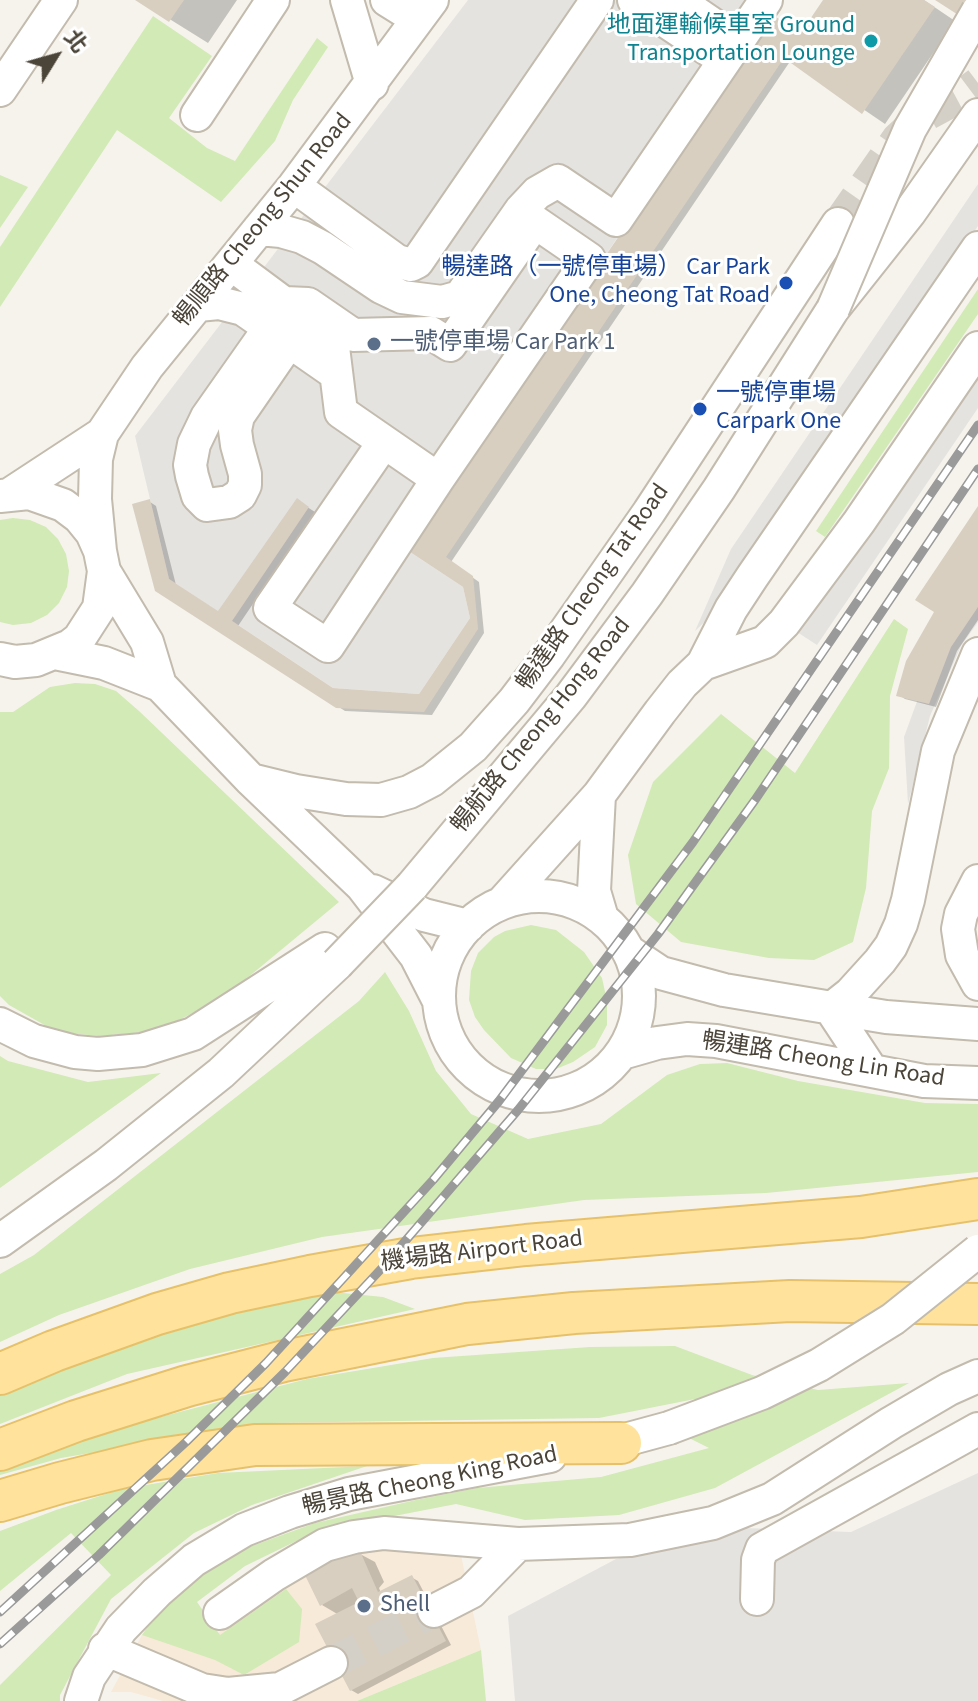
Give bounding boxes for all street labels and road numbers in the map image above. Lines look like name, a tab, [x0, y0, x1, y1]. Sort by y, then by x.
street label: 暢順路 Cheong Shun Road	[169, 108, 359, 334]
street label: 暢達路 Cheong Tat Road	[512, 479, 676, 697]
street label: 暢航路 Cheong Hong Road	[446, 613, 638, 839]
street label: 暢連路 Cheong Lin Road	[700, 1028, 946, 1094]
street label: 機場路 Airport Road	[379, 1225, 585, 1279]
street label: 暢景路 Cheong King Road	[300, 1441, 560, 1523]

